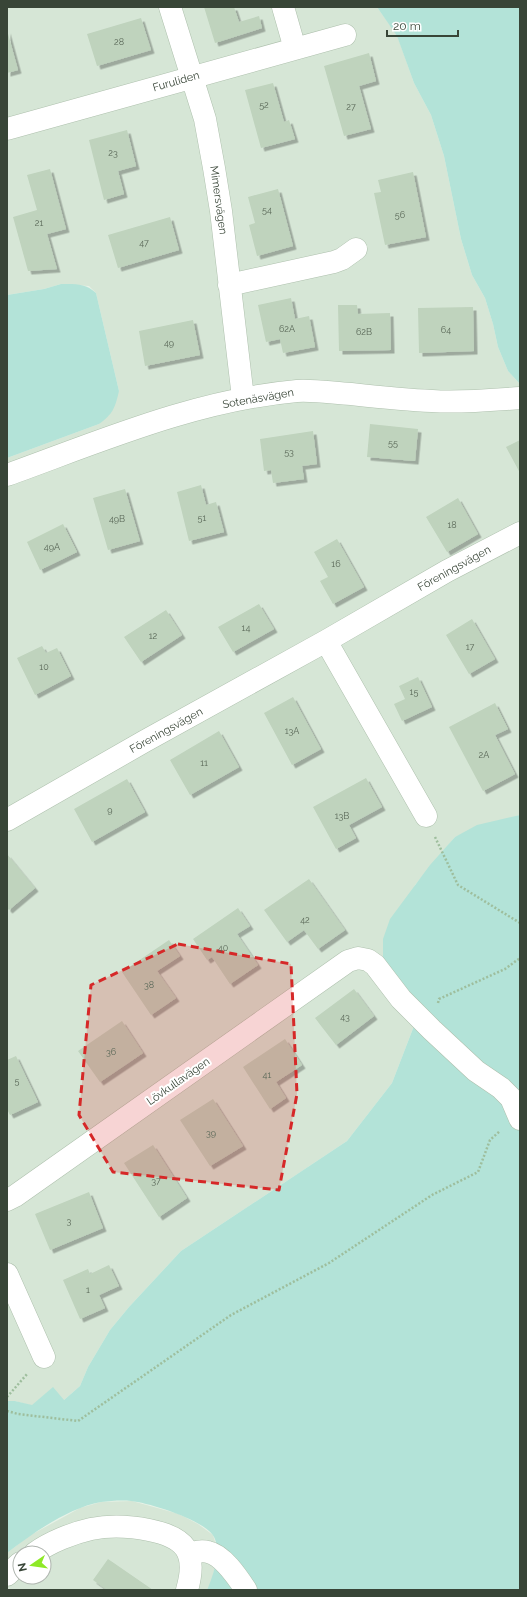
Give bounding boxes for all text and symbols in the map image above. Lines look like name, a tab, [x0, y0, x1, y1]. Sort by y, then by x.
scale bar	[387, 12, 458, 38]
text: 20 m	[393, 19, 421, 33]
house number: 28	[114, 37, 124, 47]
street label: Furuliden	[151, 69, 201, 94]
house number: 52	[259, 100, 269, 110]
house number: 27	[346, 102, 356, 112]
house number: 23	[108, 148, 118, 158]
street label: Mimersvägen	[207, 165, 230, 235]
house number: 54	[262, 205, 272, 215]
house number: 56	[395, 210, 406, 220]
house number: 21	[35, 218, 43, 228]
house number: 47	[139, 238, 149, 248]
house number: 62A	[279, 324, 295, 334]
house number: 64	[441, 325, 451, 335]
house number: 62B	[356, 327, 372, 337]
house number: 49	[164, 338, 174, 348]
street label: Sotenäsvägen	[221, 386, 295, 411]
house number: 55	[388, 438, 398, 448]
house number: 53	[284, 447, 294, 457]
house number: 51	[198, 513, 207, 523]
house number: 49B	[109, 514, 125, 524]
house number: 18	[447, 520, 457, 530]
house number: 49A	[44, 542, 60, 552]
street label: Föreningsvägen	[415, 543, 493, 594]
house number: 16	[331, 559, 341, 569]
house number: 14	[242, 623, 250, 633]
house number: 12	[149, 631, 158, 641]
house number: 17	[466, 642, 474, 652]
house number: 10	[39, 662, 49, 672]
house number: 15	[410, 687, 418, 697]
street label: Föreningsvägen	[127, 705, 205, 756]
house number: 13A	[285, 726, 299, 736]
house number: 2A	[479, 750, 489, 760]
house number: 11	[200, 758, 208, 768]
house number: 9	[107, 805, 113, 815]
house number: 13B	[335, 811, 349, 821]
house number: 42	[300, 915, 310, 925]
house number: 40	[218, 943, 229, 953]
house number: 38	[144, 980, 154, 990]
house number: 43	[340, 1012, 350, 1022]
house number: 36	[106, 1047, 117, 1057]
street label: Lövkullavägen	[144, 1055, 212, 1108]
house number: 41	[263, 1070, 272, 1080]
house number: 5	[15, 1076, 20, 1086]
house number: 39	[206, 1128, 216, 1138]
house number: 37	[151, 1176, 161, 1186]
house number: 3	[67, 1216, 72, 1226]
house number: 1	[86, 1285, 90, 1295]
north arrow	[12, 1545, 52, 1585]
text: N	[15, 1562, 30, 1573]

